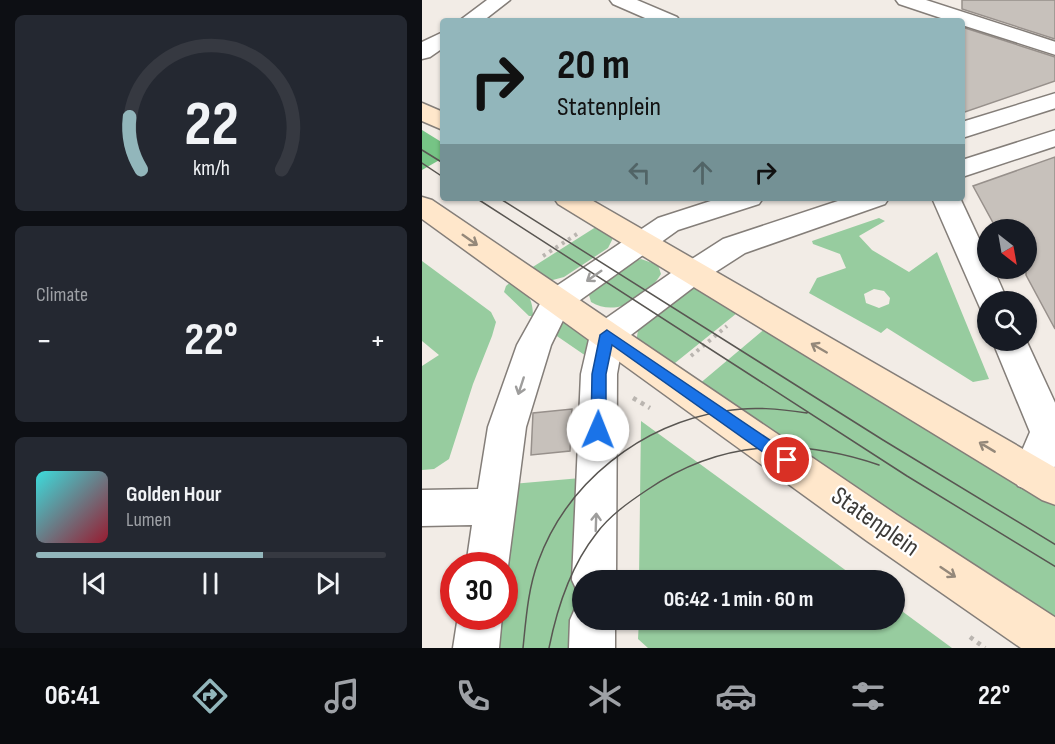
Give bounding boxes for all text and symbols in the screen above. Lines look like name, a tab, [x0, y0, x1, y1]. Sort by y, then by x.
text: 20 m	[557, 40, 630, 91]
icon: right	[458, 42, 536, 120]
text: 22	[184, 88, 238, 163]
text: Statenplein	[557, 91, 661, 123]
text: km/h	[192, 156, 230, 181]
icon: left	[623, 156, 656, 189]
icon: ahead	[686, 156, 719, 189]
icon: right	[749, 156, 782, 189]
north arrow	[977, 219, 1037, 279]
map controls	[977, 219, 1037, 351]
one-way arrow	[462, 234, 478, 246]
one-way arrow	[585, 269, 602, 282]
text: Climate	[36, 283, 88, 307]
button: search	[977, 291, 1037, 351]
text: 22°	[184, 313, 238, 368]
text: −	[36, 321, 52, 361]
text: +	[370, 321, 386, 361]
one-way arrow	[811, 341, 828, 353]
one-way arrow	[514, 376, 525, 395]
position arrow	[566, 398, 630, 462]
pin	[761, 434, 812, 485]
one-way arrow	[979, 441, 996, 453]
icon: arrive	[770, 443, 803, 476]
text: Golden Hour	[126, 481, 222, 508]
street label: Statenplein	[825, 481, 925, 563]
text: Lumen	[126, 508, 171, 532]
one-way arrow	[590, 513, 602, 533]
speed limit sign: 30	[440, 552, 518, 630]
one-way arrow	[939, 566, 956, 578]
icon: previous	[78, 567, 111, 600]
icon: pause	[194, 567, 227, 600]
icon: next	[311, 567, 344, 600]
text: 06:42 · 1 min · 60 m	[664, 586, 813, 613]
icon: directions	[189, 675, 231, 717]
icon: music	[321, 675, 363, 717]
icon: phone	[452, 675, 494, 717]
icon: climate	[584, 675, 626, 717]
icon: car	[715, 675, 757, 717]
icon: filters	[847, 675, 889, 717]
text: 06:41	[45, 680, 100, 712]
text: 22°	[978, 680, 1010, 712]

